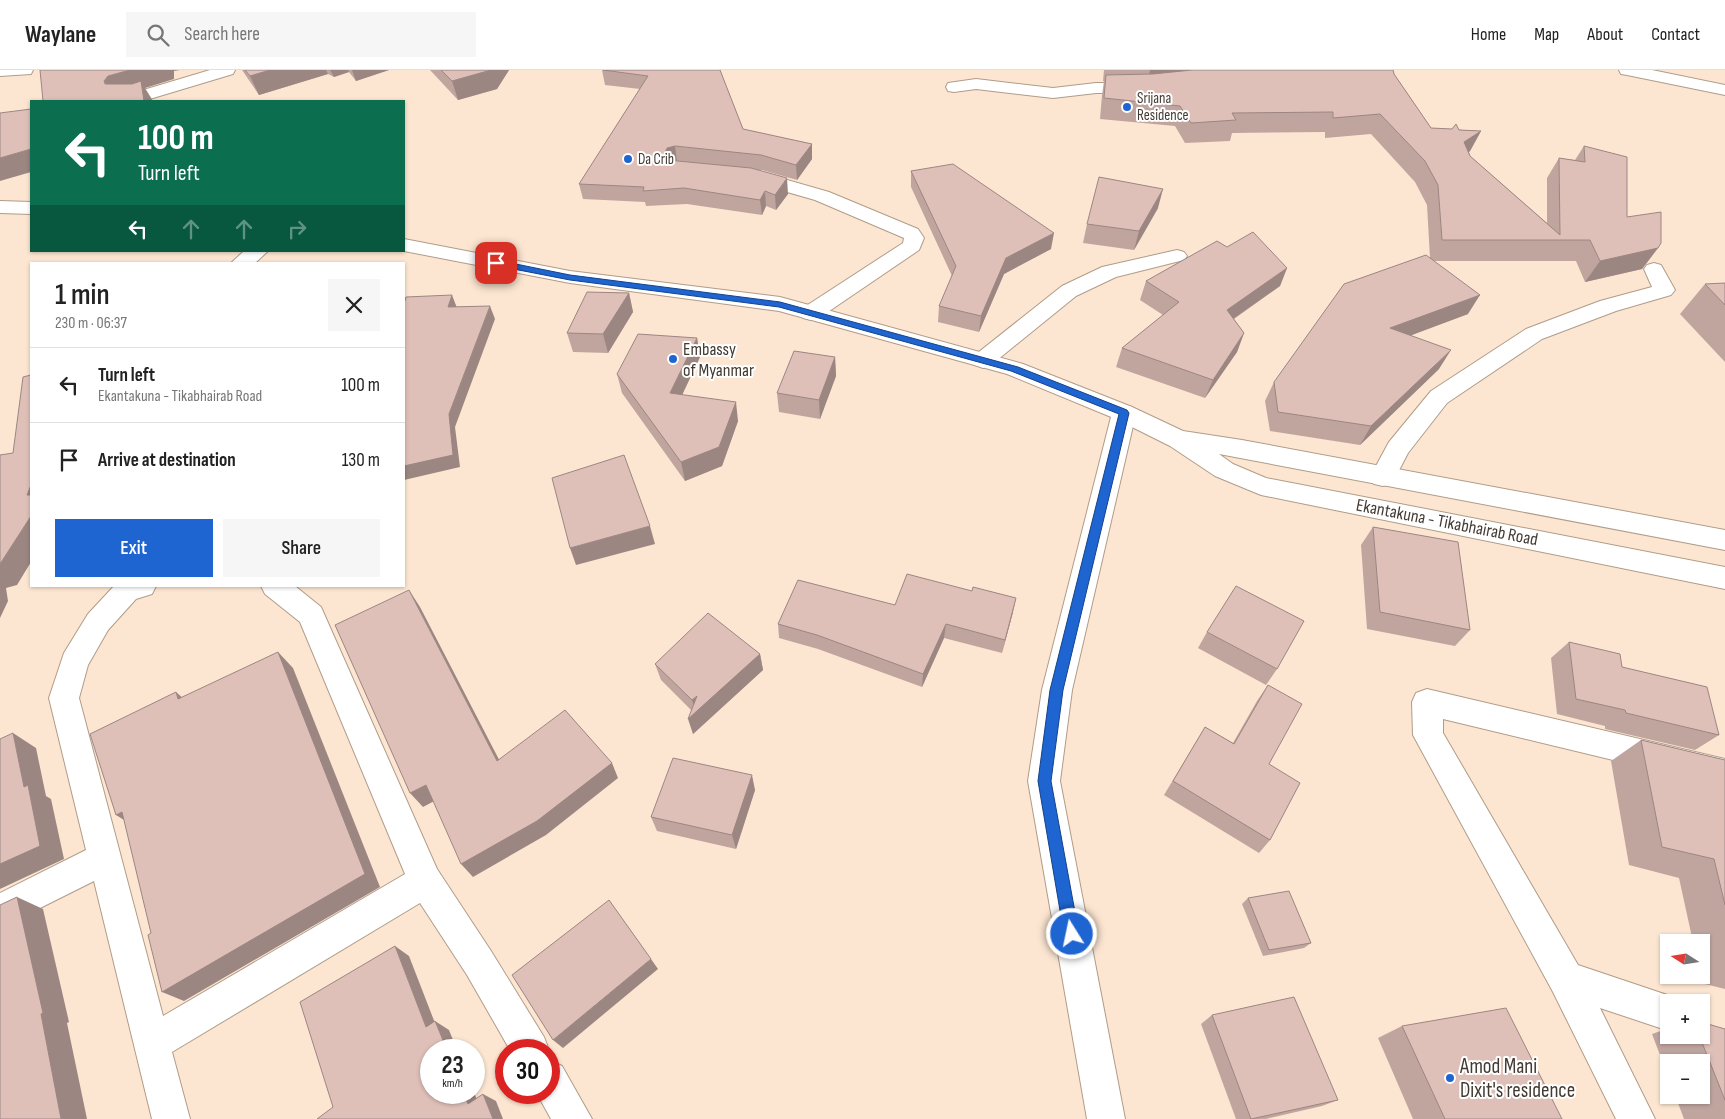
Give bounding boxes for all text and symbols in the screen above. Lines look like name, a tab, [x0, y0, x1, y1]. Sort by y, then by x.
search box	[126, 12, 476, 57]
text: Waylane	[25, 20, 96, 49]
icon: search	[144, 21, 172, 49]
text: Search here	[184, 23, 260, 46]
text: Home	[1471, 24, 1506, 45]
text: Map	[1534, 24, 1559, 45]
text: About	[1587, 24, 1623, 45]
text: Contact	[1651, 24, 1700, 45]
place label: Srijana Residence	[1137, 89, 1189, 125]
marker: Srijana Residence	[1121, 101, 1133, 113]
text: 100 m	[138, 117, 214, 160]
icon: left	[55, 120, 120, 185]
place label: Da Crib	[638, 150, 674, 169]
marker: Da Crib	[622, 153, 634, 165]
text: Turn left	[138, 160, 200, 187]
icon: left	[124, 215, 152, 243]
icon: ahead	[177, 215, 205, 243]
icon: ahead	[230, 215, 258, 243]
icon: right	[283, 215, 311, 243]
pin	[475, 242, 517, 284]
icon: arrive	[482, 249, 510, 277]
text: 1 min	[55, 277, 110, 313]
button: close	[328, 279, 380, 331]
text: 230 m · 06:37	[55, 314, 127, 333]
place label: Embassy of Myanmar	[683, 339, 754, 381]
marker: Embassy of Myanmar	[667, 353, 679, 365]
text: Turn left	[98, 364, 155, 387]
icon: left	[55, 371, 83, 399]
text: 100 m	[341, 374, 380, 397]
text: Ekantakuna - Tikabhairab Road	[98, 387, 262, 406]
icon: arrive	[55, 446, 83, 474]
text: Arrive at destination	[98, 449, 236, 472]
text: 130 m	[342, 449, 380, 472]
street label: Ekantakuna - Tikabhairab Road	[1354, 495, 1540, 550]
button: Exit	[55, 519, 213, 577]
button: Share	[223, 519, 380, 577]
position arrow	[1045, 907, 1097, 959]
north arrow	[1660, 934, 1710, 984]
map controls	[1660, 934, 1710, 1104]
button: +	[1660, 994, 1710, 1044]
speed limit sign: 30	[495, 1039, 560, 1104]
text: 23	[441, 1050, 464, 1081]
place label: Amod Mani Dixit's residence	[1459, 1054, 1575, 1103]
button: −	[1660, 1054, 1710, 1104]
marker: Amod Mani Dixit's residence	[1444, 1072, 1456, 1084]
text: km/h	[442, 1076, 463, 1091]

